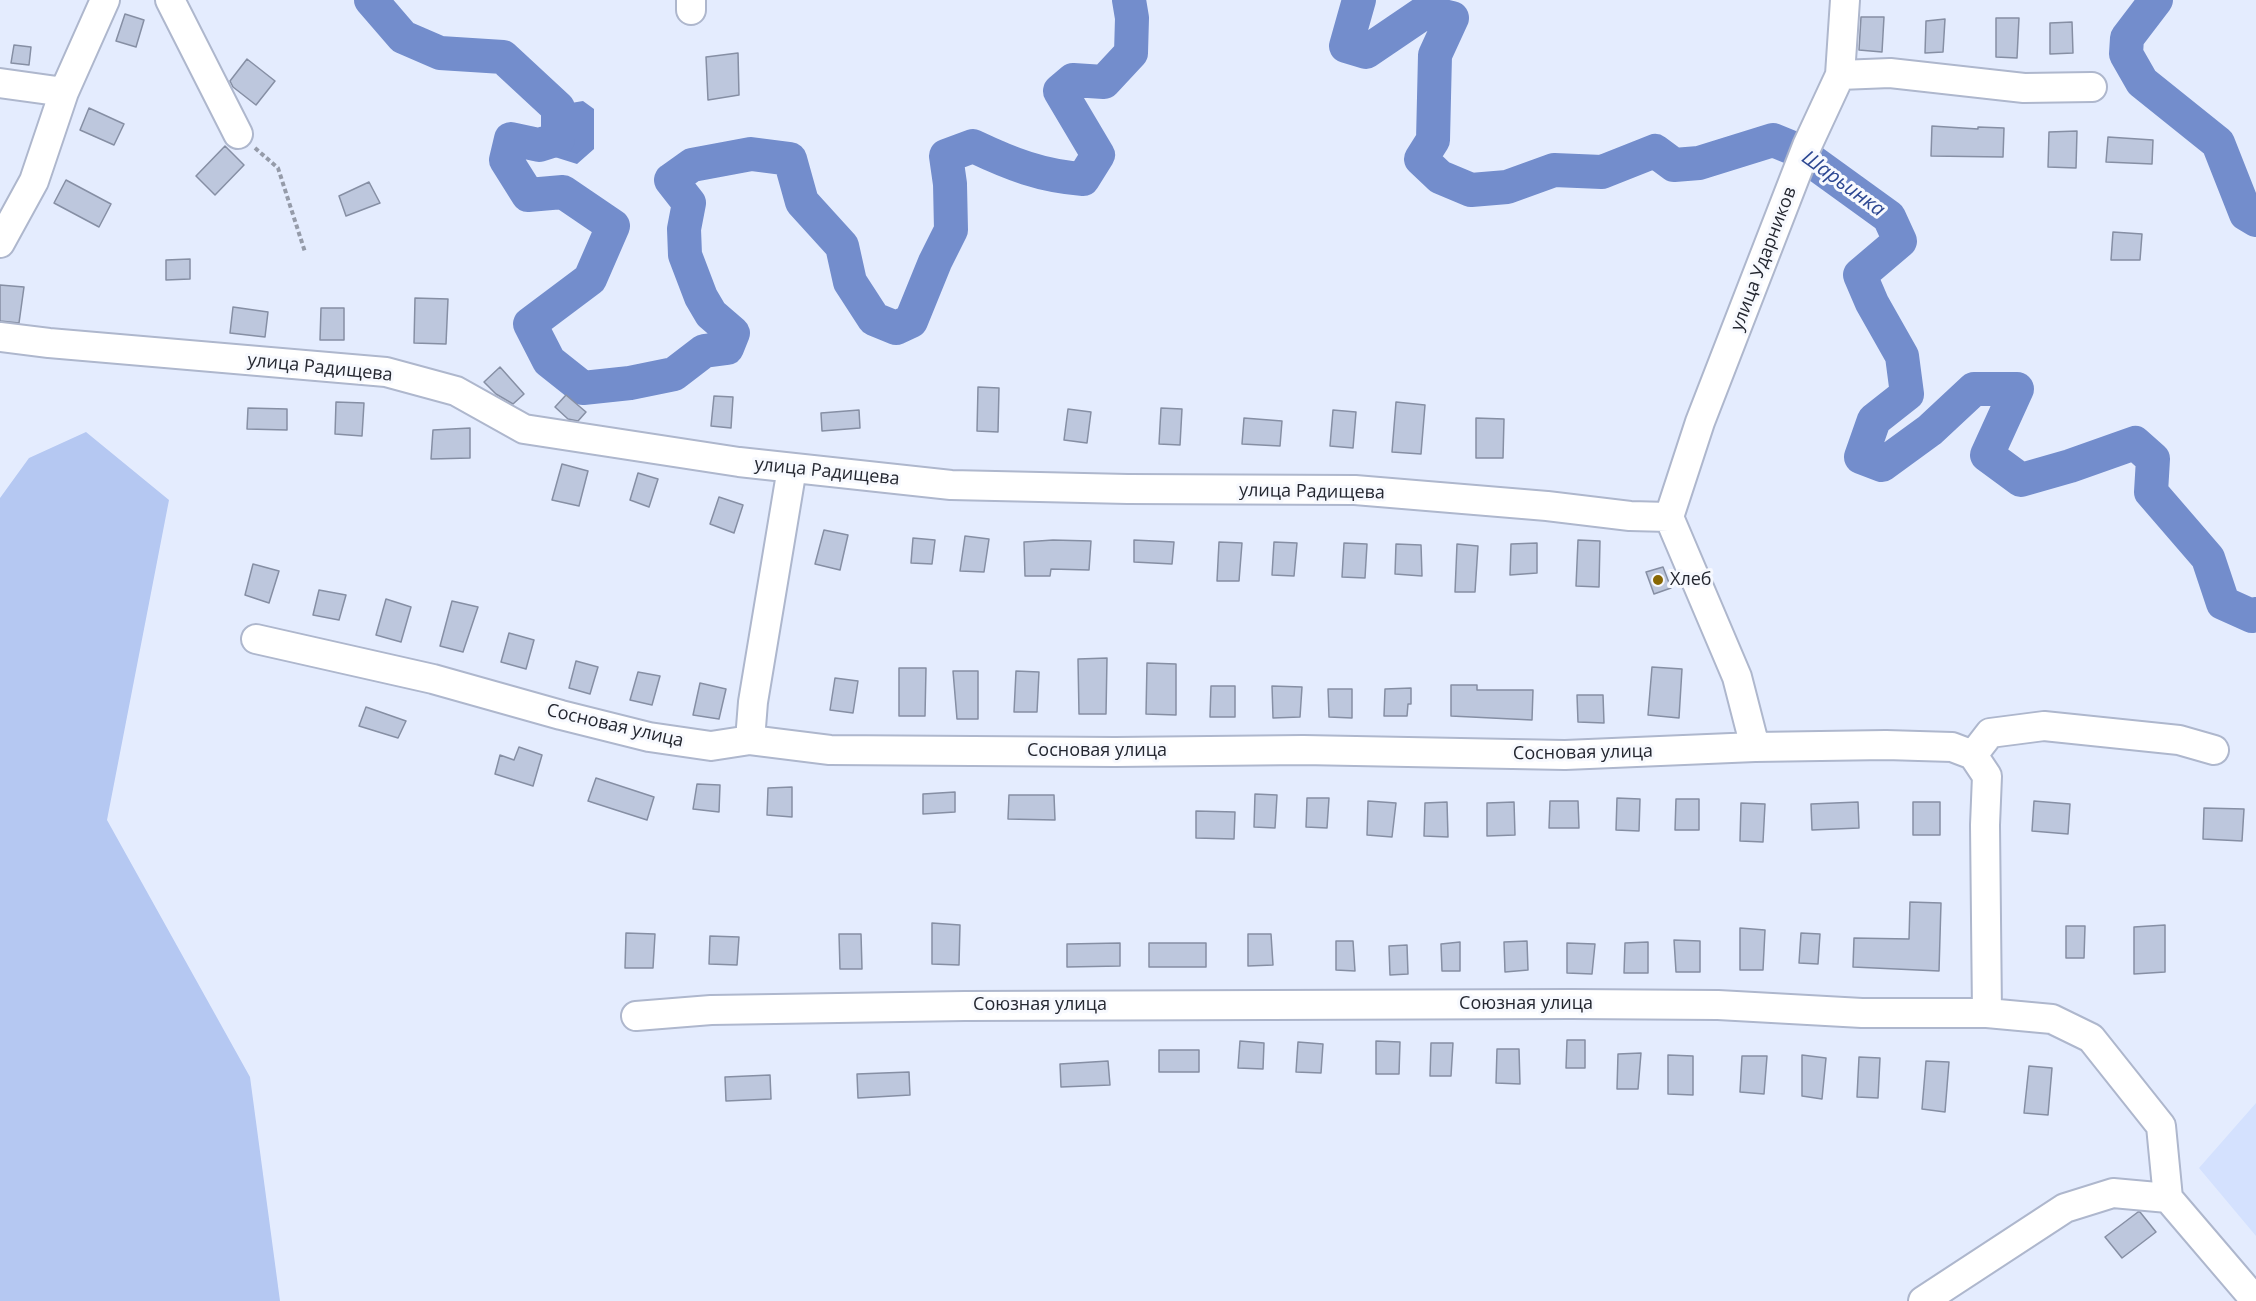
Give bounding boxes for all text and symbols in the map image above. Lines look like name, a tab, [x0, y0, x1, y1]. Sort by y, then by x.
water label: Шарьинка	[1797, 146, 1889, 222]
street label: улица Ударников	[1727, 184, 1801, 334]
street label: улица Радищева	[246, 350, 394, 386]
street label: улица Радищева	[753, 454, 901, 490]
street label: улица Радищева	[1239, 480, 1385, 504]
place label: Хлеб	[1670, 569, 1712, 591]
marker: Хлеб	[1651, 573, 1665, 587]
street label: Сосновая улица	[544, 700, 686, 752]
street label: Сосновая улица	[1027, 740, 1167, 762]
street label: Сосновая улица	[1513, 741, 1653, 765]
street label: Союзная улица	[1459, 993, 1593, 1015]
street label: Союзная улица	[973, 994, 1107, 1016]

